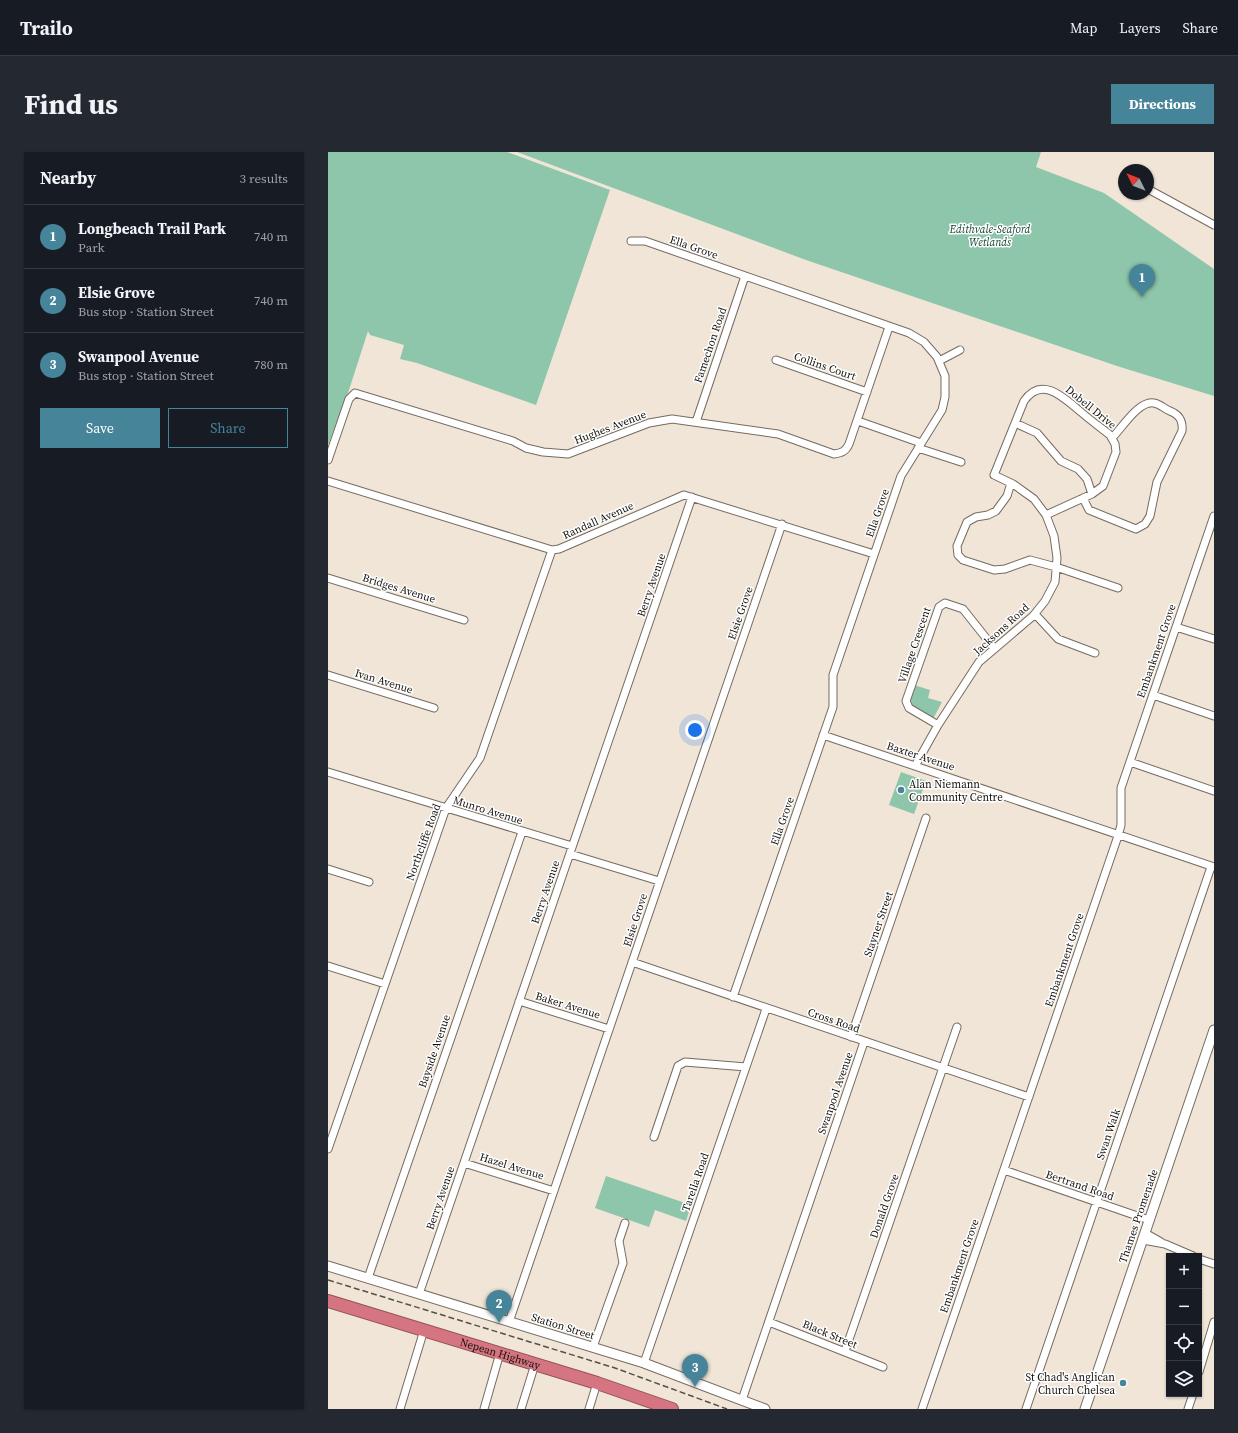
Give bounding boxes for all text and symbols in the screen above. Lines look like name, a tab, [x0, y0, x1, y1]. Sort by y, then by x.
text: Trailo	[20, 15, 73, 41]
text: Map	[1070, 18, 1097, 38]
text: Layers	[1119, 18, 1161, 38]
text: Share	[1183, 18, 1218, 38]
button: Directions	[1111, 84, 1214, 124]
text: Find us	[24, 85, 118, 123]
north arrow	[1118, 164, 1154, 200]
text: Nearby	[40, 166, 96, 190]
text: 3 results	[240, 170, 288, 187]
text: Longbeach Trail Park	[78, 218, 226, 239]
park label: Edithvale-Seaford Wetlands	[949, 222, 1031, 250]
text: 1	[49, 228, 57, 245]
text: 740 m	[254, 228, 288, 245]
street label: Ella Grove	[668, 232, 720, 263]
text: Park	[78, 239, 105, 256]
pin: 1	[1129, 264, 1155, 297]
text: Elsie Grove	[78, 282, 155, 303]
text: 2	[49, 292, 57, 309]
text: 740 m	[254, 292, 288, 309]
text: Bus stop · Station Street	[78, 303, 214, 320]
street label: Famechon Road	[691, 305, 731, 385]
text: Swanpool Avenue	[78, 346, 199, 367]
street label: Collins Court	[792, 349, 858, 384]
text: 3	[49, 356, 57, 373]
text: 780 m	[254, 356, 288, 373]
text: Bus stop · Station Street	[78, 367, 214, 384]
street label: Dobell Drive	[1062, 382, 1119, 433]
street label: Hughes Avenue	[572, 407, 649, 448]
button: Save	[40, 408, 160, 448]
button: Share	[168, 408, 288, 448]
street label: Ella Grove	[862, 487, 893, 539]
street label: Randall Avenue	[560, 498, 636, 543]
street label: Berry Avenue	[634, 551, 669, 619]
street label: Bridges Avenue	[361, 570, 438, 607]
street label: Elsie Grove	[724, 584, 757, 642]
street label: Jacksons Road	[969, 600, 1033, 659]
street label: Embankment Grove	[1133, 602, 1180, 700]
street label: Village Crescent	[895, 605, 935, 685]
street label: Ivan Avenue	[353, 666, 415, 698]
your location	[685, 720, 705, 740]
street label: Baxter Avenue	[885, 738, 957, 775]
place label: Alan Niemann Community Centre	[909, 777, 1003, 805]
marker: Alan Niemann Community Centre	[896, 785, 906, 795]
street label: Munro Avenue	[451, 793, 525, 828]
street label: Ella Grove	[767, 795, 798, 847]
street label: Northcliffe Road	[403, 801, 445, 883]
street label: Berry Avenue	[528, 858, 563, 926]
street label: Stayner Street	[860, 889, 897, 959]
street label: Elsie Grove	[620, 891, 651, 949]
street label: Embankment Grove	[1041, 911, 1088, 1009]
street label: Baker Avenue	[533, 988, 603, 1023]
street label: Cross Road	[806, 1004, 863, 1037]
street label: Bayside Avenue	[415, 1012, 454, 1090]
street label: Swanpool Avenue	[814, 1050, 857, 1136]
street label: Swan Walk	[1093, 1106, 1124, 1162]
street label: Hazel Avenue	[478, 1150, 546, 1183]
street label: Tarella Road	[678, 1150, 713, 1214]
street label: Berry Avenue	[423, 1164, 458, 1232]
street label: Bertrand Road	[1044, 1167, 1117, 1204]
street label: Thames Promenade	[1115, 1167, 1162, 1265]
street label: Donald Grove	[866, 1172, 903, 1240]
street label: Embankment Grove	[936, 1217, 983, 1315]
map controls	[1166, 1253, 1202, 1397]
button: +	[1166, 1253, 1202, 1289]
button: −	[1166, 1289, 1202, 1325]
pin: 2	[486, 1290, 512, 1323]
street label: Station Street	[529, 1310, 597, 1343]
street label: Black Street	[800, 1317, 860, 1352]
button: locate	[1166, 1325, 1202, 1361]
street label: Nepean Highway	[458, 1335, 542, 1373]
pin: 3	[682, 1354, 708, 1387]
button: layers	[1166, 1361, 1202, 1397]
place label: St Chad's Anglican Church Chelsea	[1025, 1370, 1115, 1398]
marker: St Chad's Anglican Church Chelsea	[1118, 1378, 1128, 1388]

